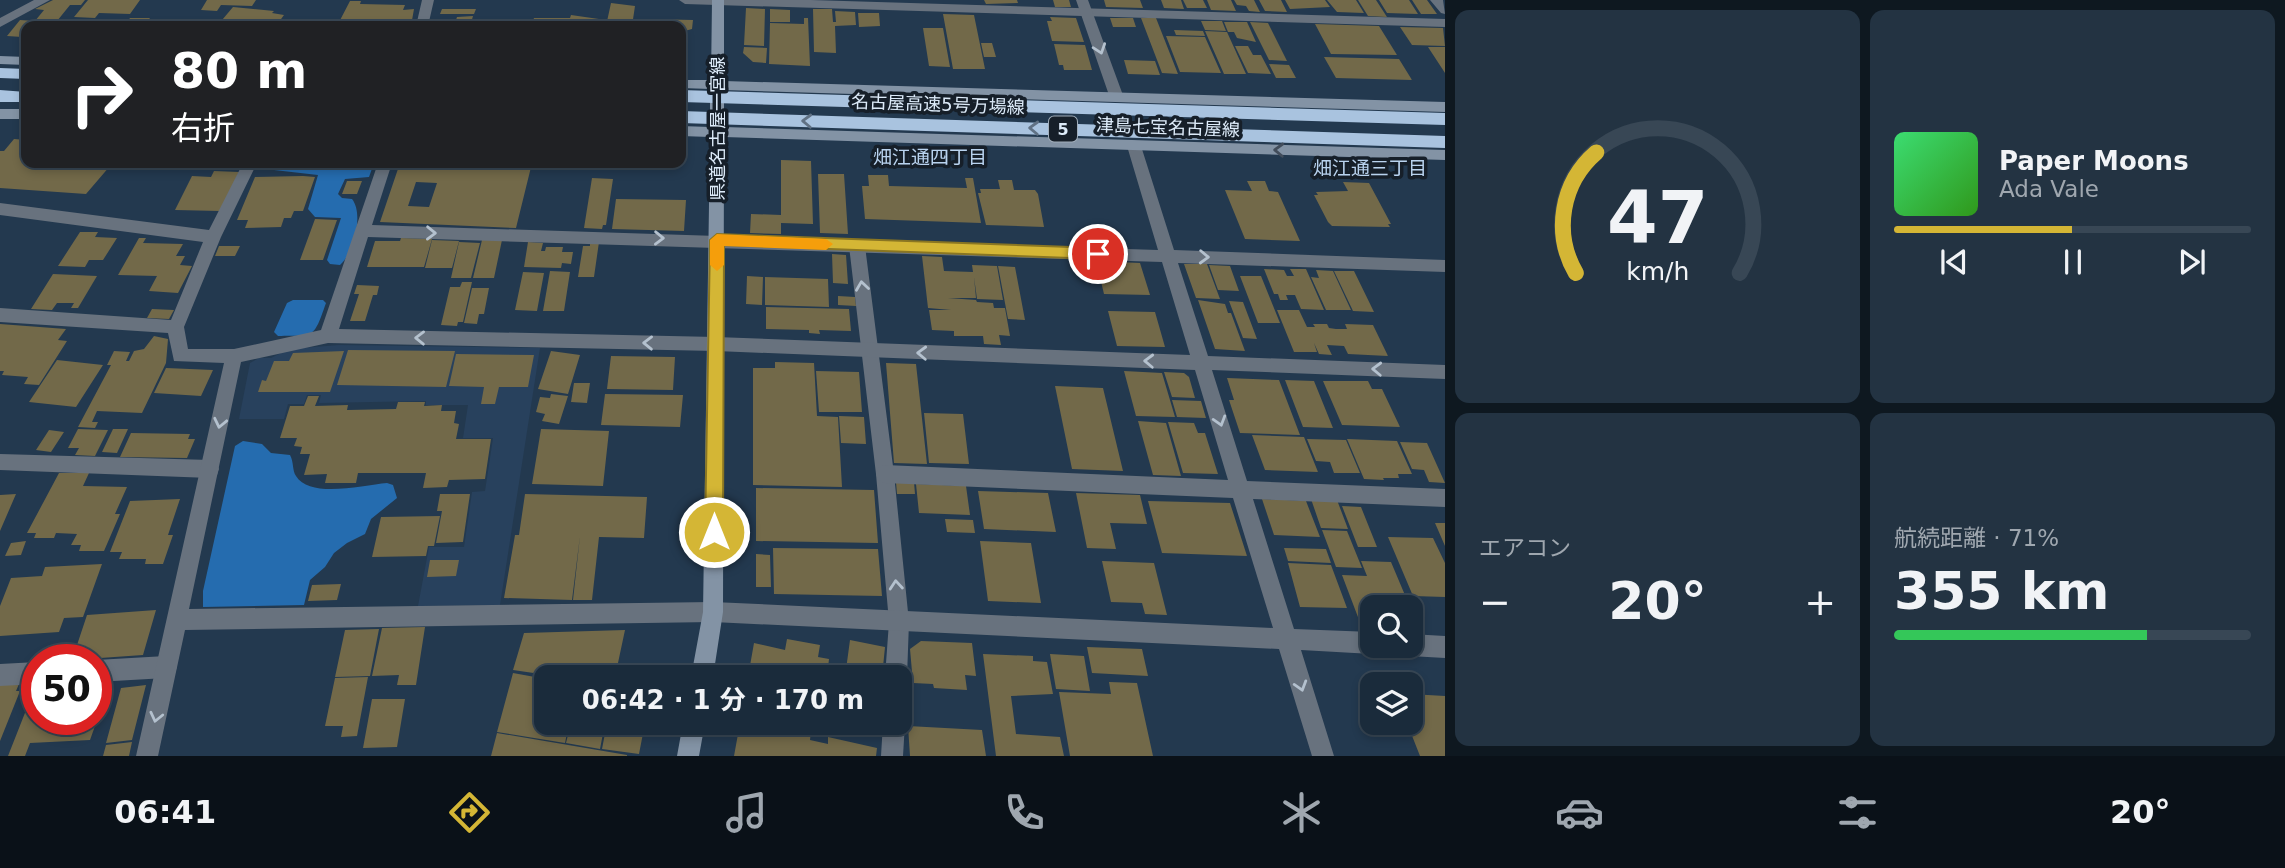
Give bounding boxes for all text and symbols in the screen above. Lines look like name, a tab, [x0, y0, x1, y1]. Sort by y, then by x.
one-way arrow	[1092, 42, 1106, 55]
text: 80 m	[171, 43, 307, 100]
icon: right	[56, 49, 147, 140]
street label: 県道名古屋一宮線	[707, 57, 728, 201]
street label: 名古屋高速5号万場線	[851, 90, 1025, 118]
text: 右折	[171, 109, 235, 147]
one-way arrow	[801, 113, 811, 129]
street label: 津島七宝名古屋線	[1096, 114, 1240, 140]
road number: 5	[1049, 116, 1077, 141]
one-way arrow	[1028, 121, 1039, 136]
one-way arrow	[1273, 142, 1284, 158]
district label: 畑江通四丁目	[873, 146, 987, 168]
text: Paper Moons	[1999, 146, 2189, 176]
district label: 畑江通三丁目	[1313, 157, 1427, 179]
text: 47	[1607, 175, 1708, 260]
text: Ada Vale	[1999, 176, 2099, 202]
pin	[1068, 224, 1128, 284]
one-way arrow	[426, 225, 437, 240]
one-way arrow	[653, 231, 664, 246]
icon: arrive	[1079, 235, 1117, 273]
icon: previous	[1935, 243, 1973, 281]
icon: pause	[2054, 243, 2092, 281]
icon: next	[2173, 243, 2211, 281]
one-way arrow	[1199, 249, 1210, 265]
text: km/h	[1626, 257, 1689, 286]
one-way arrow	[855, 280, 870, 292]
one-way arrow	[414, 330, 425, 346]
one-way arrow	[642, 335, 653, 350]
one-way arrow	[916, 345, 927, 360]
one-way arrow	[1144, 353, 1155, 368]
one-way arrow	[1371, 362, 1382, 377]
one-way arrow	[1212, 415, 1227, 427]
one-way arrow	[213, 417, 228, 429]
position arrow	[677, 495, 751, 569]
text: 航続距離 · 71%	[1894, 525, 2059, 551]
text: エアコン	[1479, 535, 1571, 561]
text: 355 km	[1894, 561, 2109, 621]
text: 20°	[1608, 571, 1707, 631]
one-way arrow	[889, 579, 904, 590]
text: −	[1479, 580, 1511, 624]
text: +	[1804, 580, 1836, 624]
map controls	[1360, 595, 1423, 735]
button: search	[1360, 595, 1423, 658]
speed limit sign: 50	[21, 644, 112, 735]
button: layers	[1360, 672, 1423, 735]
one-way arrow	[1293, 679, 1307, 691]
text: 06:42 · 1 分 · 170 m	[582, 685, 864, 715]
one-way arrow	[149, 711, 164, 723]
icon: directions	[445, 788, 494, 837]
icon: music	[722, 788, 771, 837]
icon: phone	[1000, 788, 1049, 837]
icon: climate	[1277, 788, 1326, 837]
icon: car	[1555, 788, 1604, 837]
icon: filters	[1833, 788, 1882, 837]
text: 06:41	[114, 793, 216, 831]
text: 20°	[2110, 793, 2171, 831]

